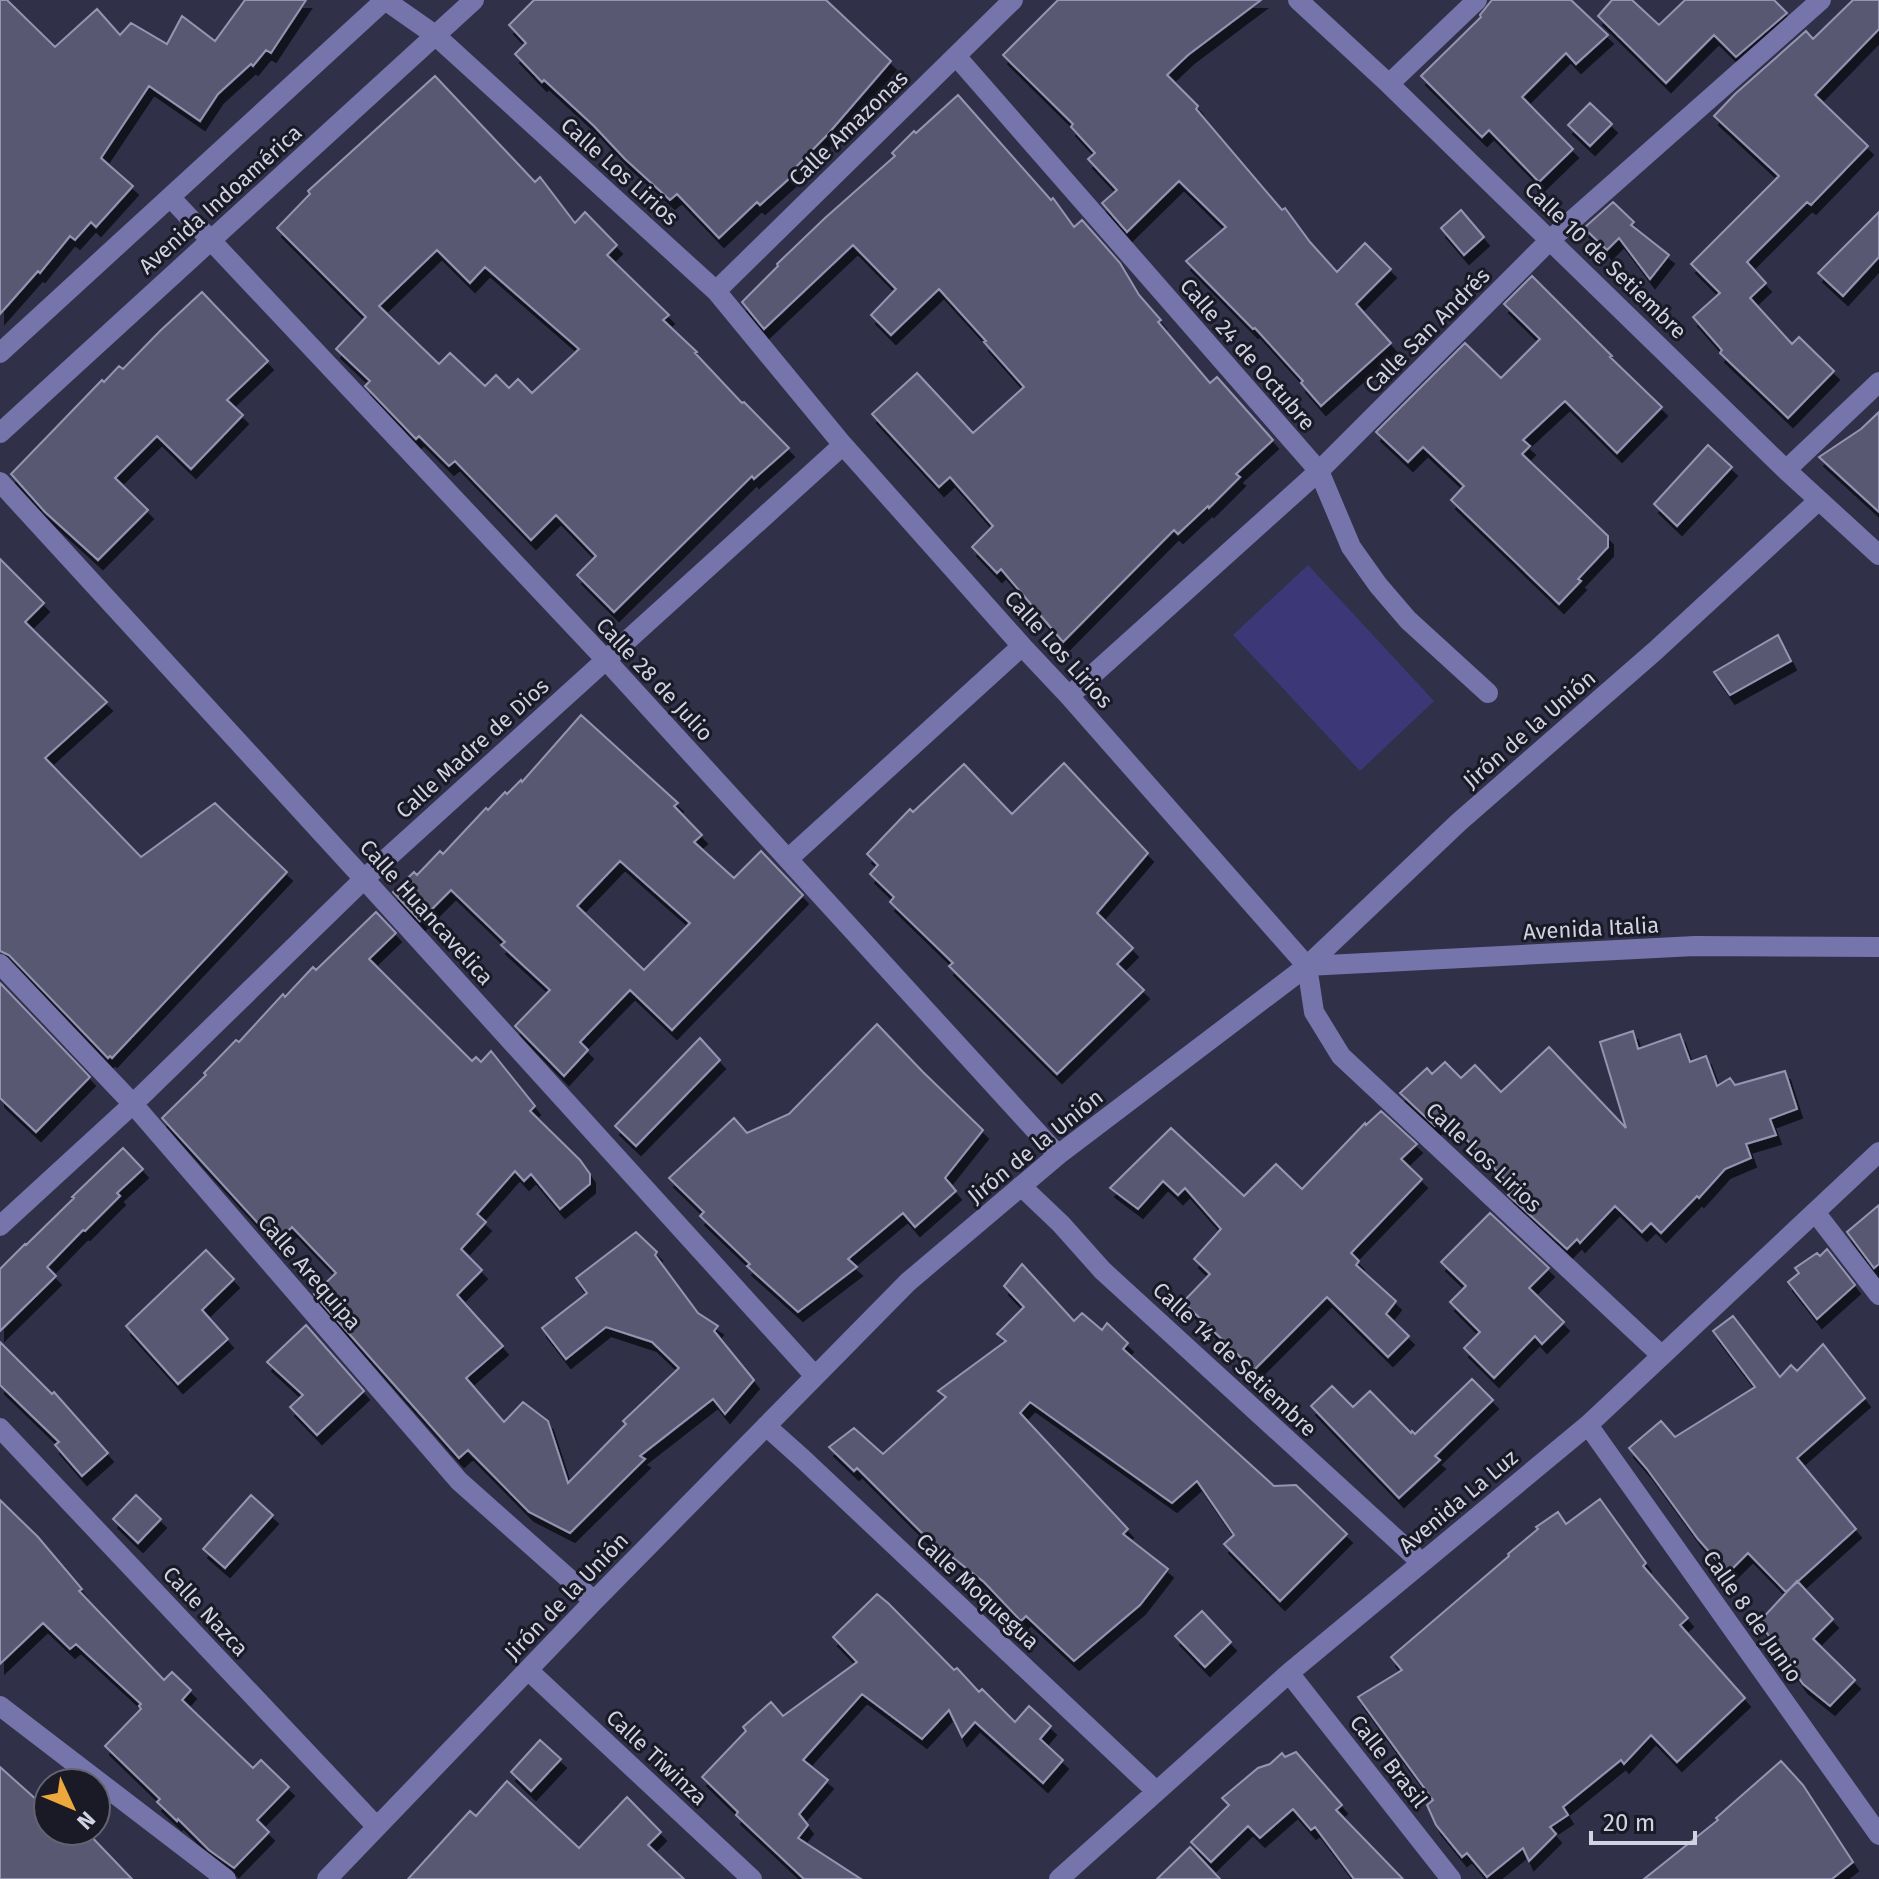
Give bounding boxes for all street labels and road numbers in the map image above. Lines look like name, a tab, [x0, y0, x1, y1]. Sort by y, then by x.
street label: Calle Amazonas	[783, 65, 914, 192]
street label: Calle Los Lirios	[555, 112, 684, 231]
street label: Avenida Indoamérica	[133, 119, 308, 280]
street label: Calle 10 de Setiembre	[1519, 176, 1692, 345]
street label: Calle San Andrés	[1359, 262, 1496, 399]
street label: Calle 24 de Octubre	[1174, 273, 1321, 436]
street label: Calle Los Lirios	[999, 585, 1118, 714]
street label: Calle 28 de Julio	[590, 612, 719, 747]
street label: Jirón de la Unión	[1458, 664, 1601, 794]
street label: Calle Madre de Dios	[390, 672, 555, 824]
street label: Calle Huancavelica	[354, 834, 499, 991]
street label: Avenida Italia	[1522, 911, 1660, 946]
street label: Jirón de la Unión	[962, 1083, 1109, 1209]
street label: Calle Los Lirios	[1420, 1097, 1547, 1218]
street label: Calle Arequipa	[252, 1209, 367, 1335]
street label: Calle 14 de Setiembre	[1147, 1276, 1322, 1442]
street label: Avenida La Luz	[1393, 1444, 1523, 1559]
street label: Jirón de la Unión	[499, 1527, 634, 1666]
street label: Calle Moquegua	[911, 1527, 1045, 1655]
street label: Calle 8 de Junio	[1697, 1545, 1808, 1687]
street label: Calle Nazca	[157, 1561, 254, 1662]
street label: Calle Tiwinza	[601, 1704, 713, 1811]
street label: Calle Brasil	[1344, 1710, 1433, 1813]

